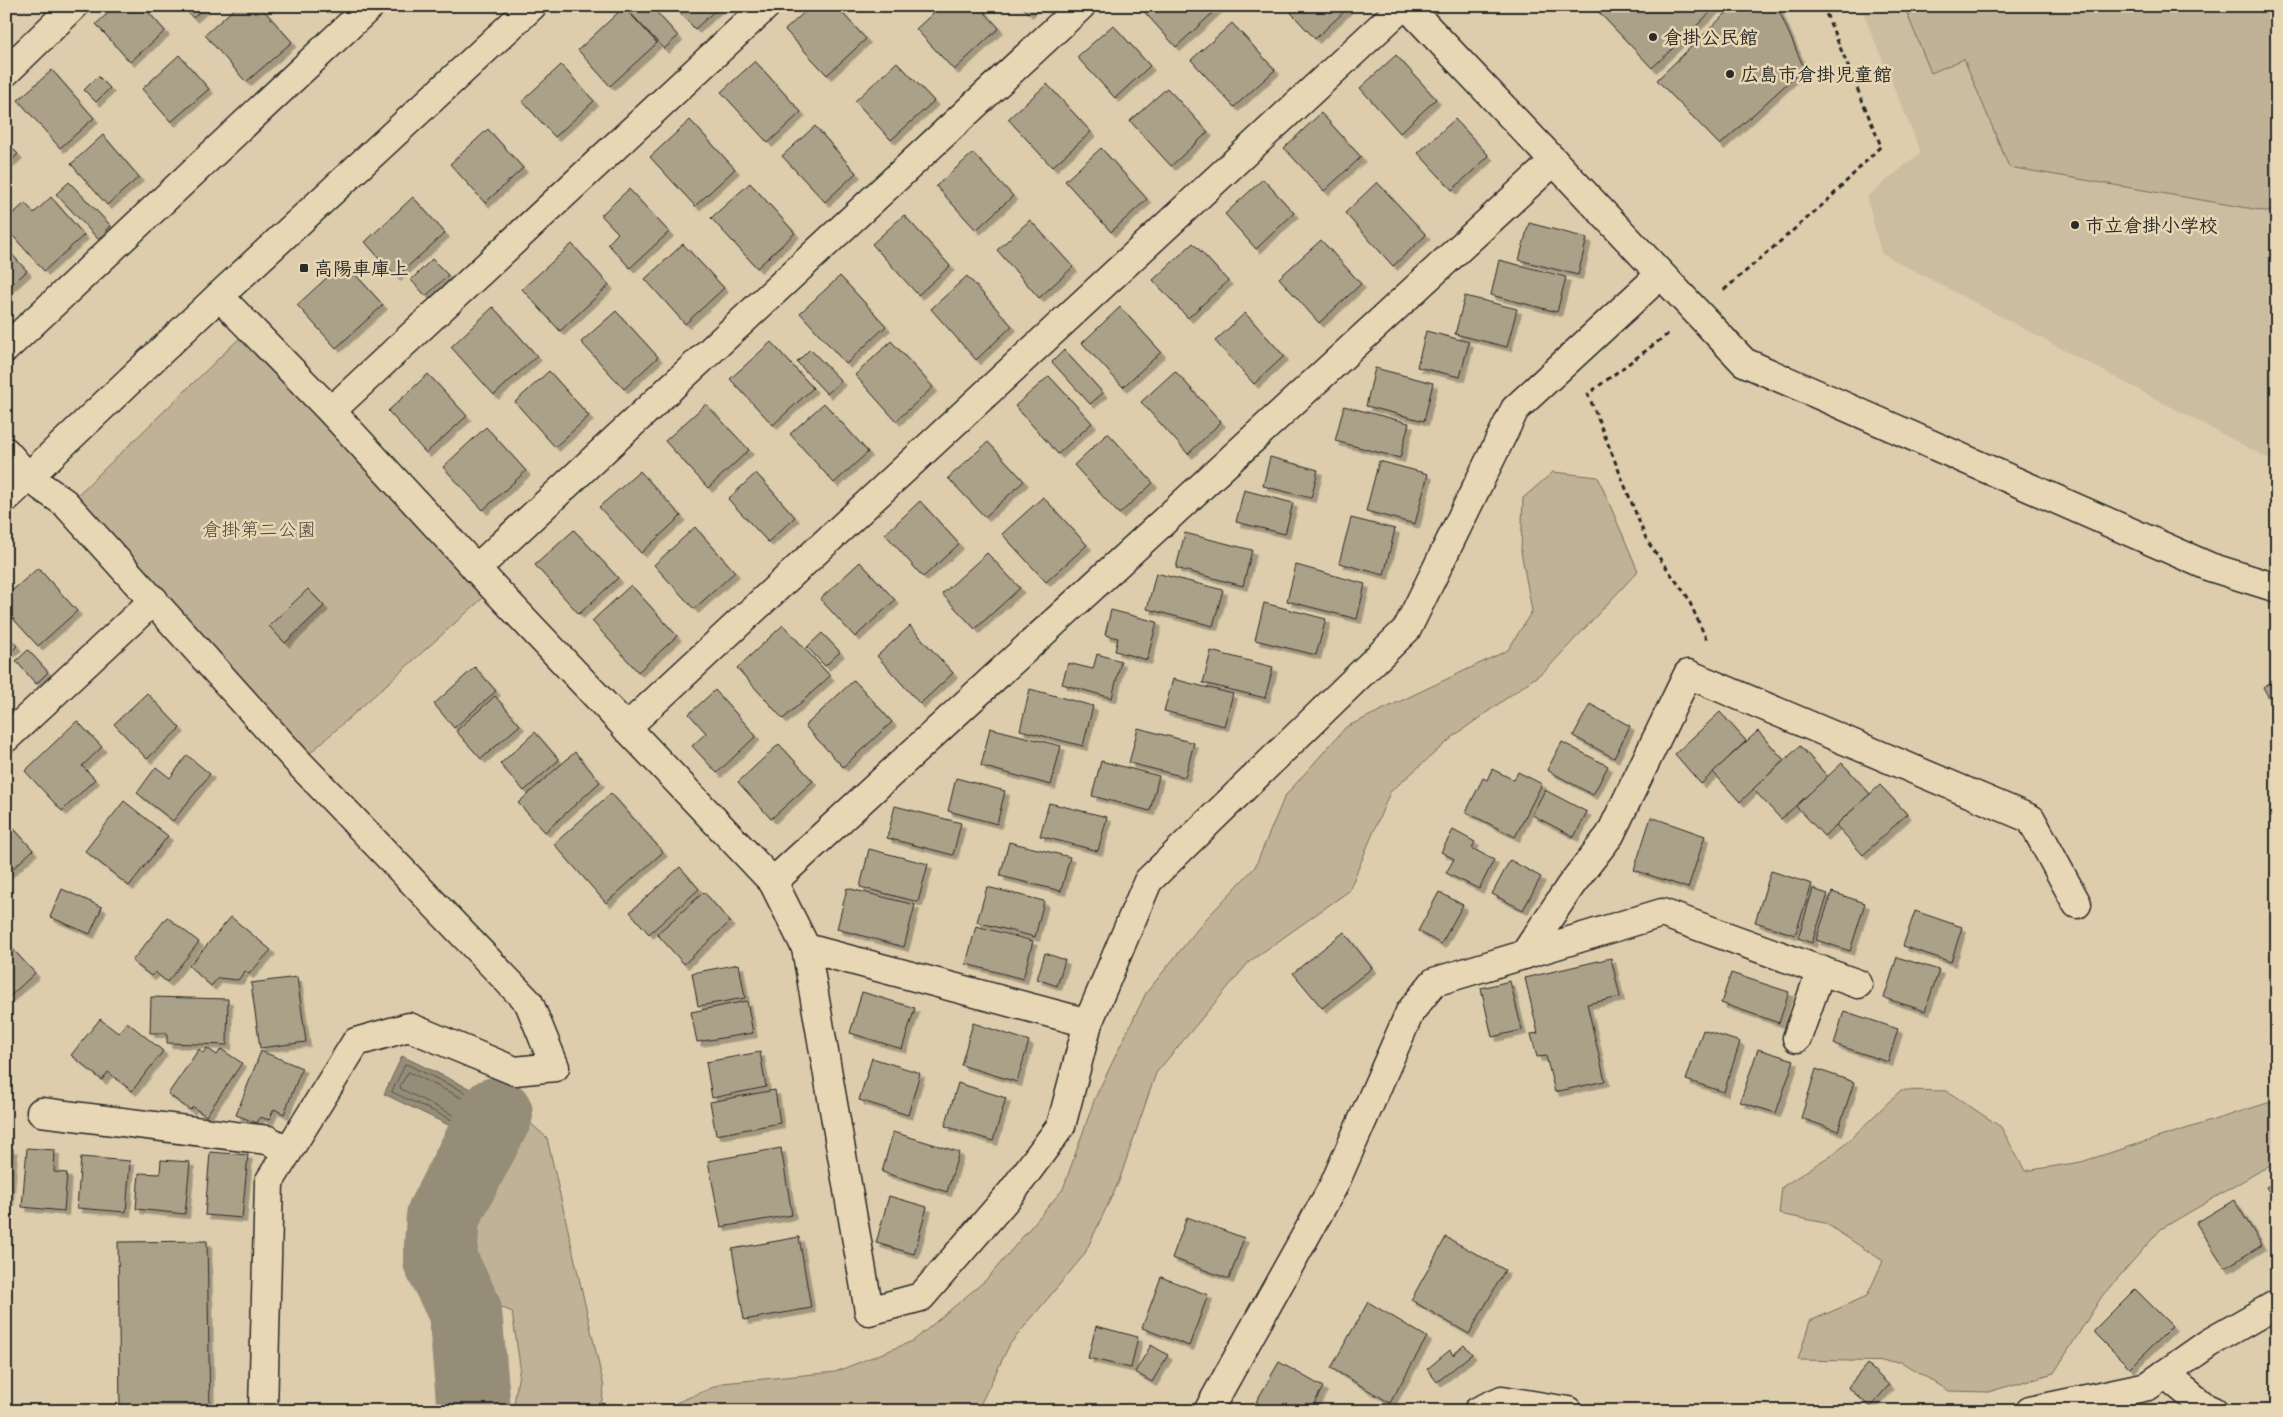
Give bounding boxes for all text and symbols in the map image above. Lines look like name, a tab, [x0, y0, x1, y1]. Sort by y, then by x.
place label: 倉掛公民館	[1663, 24, 1758, 50]
marker: 倉掛公民館	[1647, 31, 1659, 43]
place label: 広島市倉掛児童館	[1740, 61, 1892, 87]
marker: 広島市倉掛児童館	[1724, 68, 1736, 80]
place label: 市立倉掛小学校	[2085, 212, 2218, 238]
marker: 市立倉掛小学校	[2069, 219, 2081, 231]
place label: 高陽車庫上	[314, 255, 409, 281]
marker: 高陽車庫上	[298, 262, 310, 274]
park label: 倉掛第二公園	[202, 516, 316, 542]

